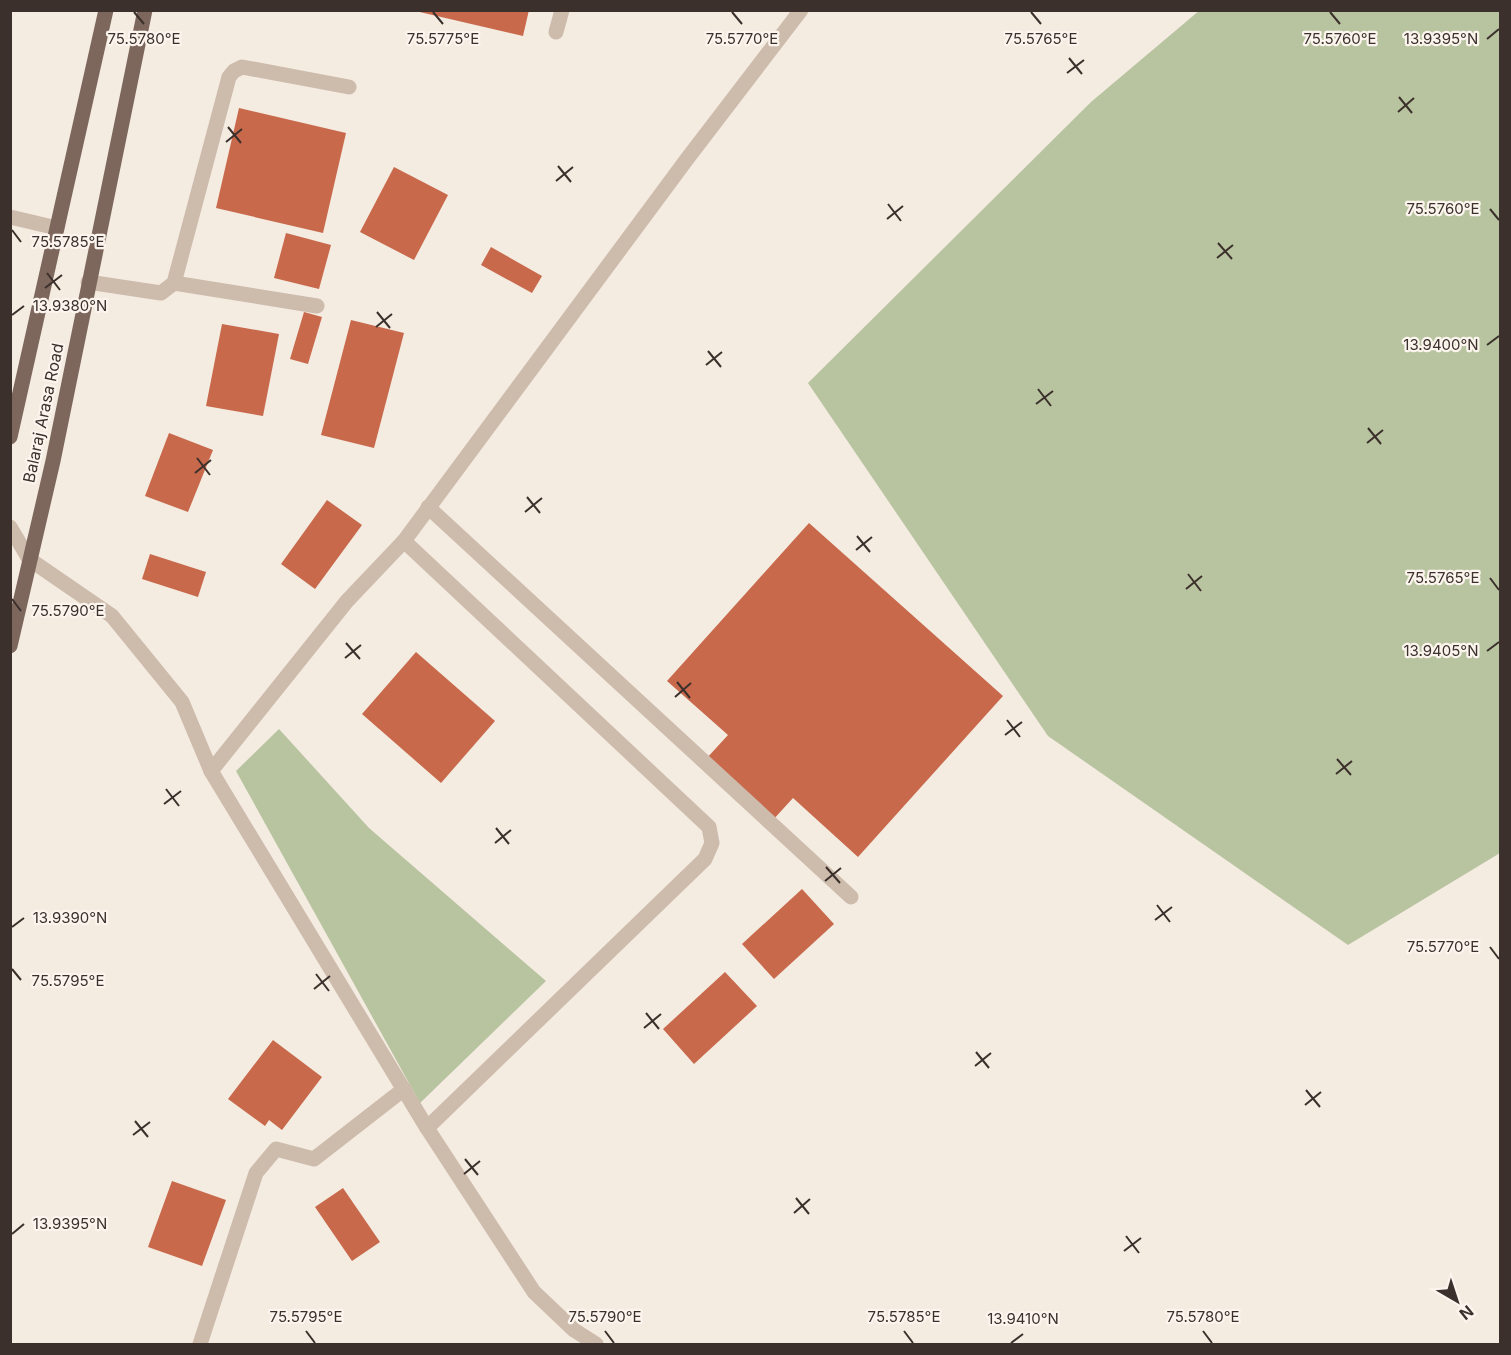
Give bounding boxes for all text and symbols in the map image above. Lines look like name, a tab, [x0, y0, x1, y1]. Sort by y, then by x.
text: 75.5780°E	[107, 29, 181, 48]
text: 75.5775°E	[407, 29, 479, 48]
text: 75.5770°E	[706, 29, 778, 48]
text: 75.5765°E	[1005, 29, 1077, 48]
text: 75.5760°E	[1303, 29, 1377, 48]
text: 13.9395°N	[1404, 29, 1478, 48]
text: 75.5760°E	[1406, 199, 1480, 218]
text: 75.5785°E	[32, 232, 104, 251]
text: 13.9380°N	[33, 296, 107, 315]
text: 13.9400°N	[1403, 335, 1479, 354]
street label: Balaraj Arasa Road	[18, 341, 68, 485]
text: 75.5765°E	[1407, 568, 1479, 587]
text: 75.5790°E	[31, 601, 105, 620]
text: 13.9405°N	[1404, 641, 1478, 660]
text: 13.9390°N	[33, 908, 107, 927]
text: 75.5770°E	[1407, 937, 1479, 956]
text: 75.5795°E	[32, 971, 104, 990]
text: 13.9395°N	[33, 1214, 107, 1233]
north arrow	[1427, 1271, 1487, 1331]
text: N	[1455, 1301, 1477, 1324]
text: 75.5795°E	[270, 1307, 342, 1326]
text: 75.5790°E	[568, 1307, 642, 1326]
text: 75.5785°E	[868, 1307, 940, 1326]
text: 75.5780°E	[1166, 1307, 1240, 1326]
text: 13.9410°N	[987, 1309, 1059, 1328]

